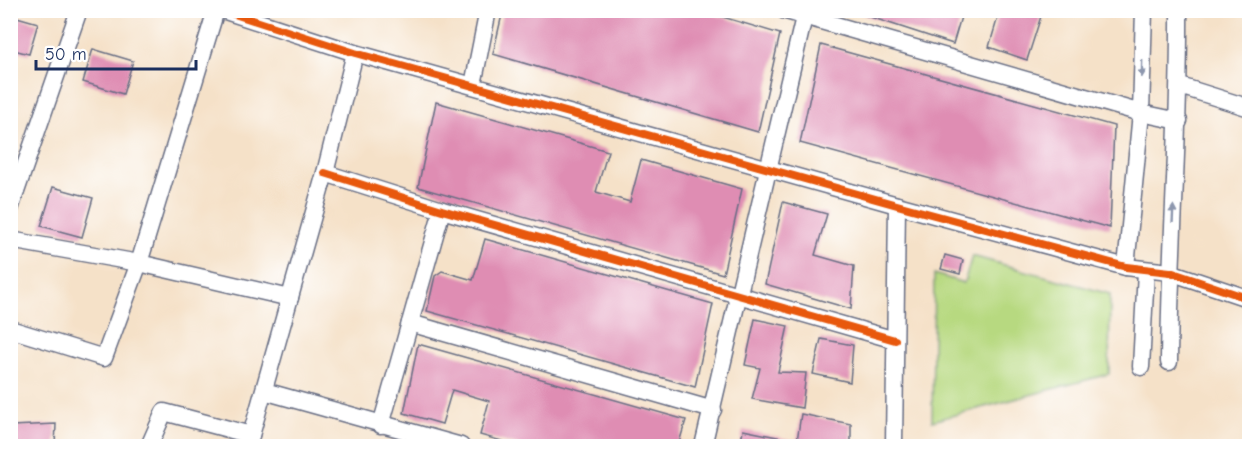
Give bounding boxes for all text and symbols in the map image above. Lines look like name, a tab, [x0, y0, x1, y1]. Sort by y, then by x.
scale bar	[36, 33, 196, 71]
text: 50 m	[45, 44, 87, 65]
one-way arrow	[1138, 59, 1147, 78]
one-way arrow	[1169, 204, 1178, 223]

